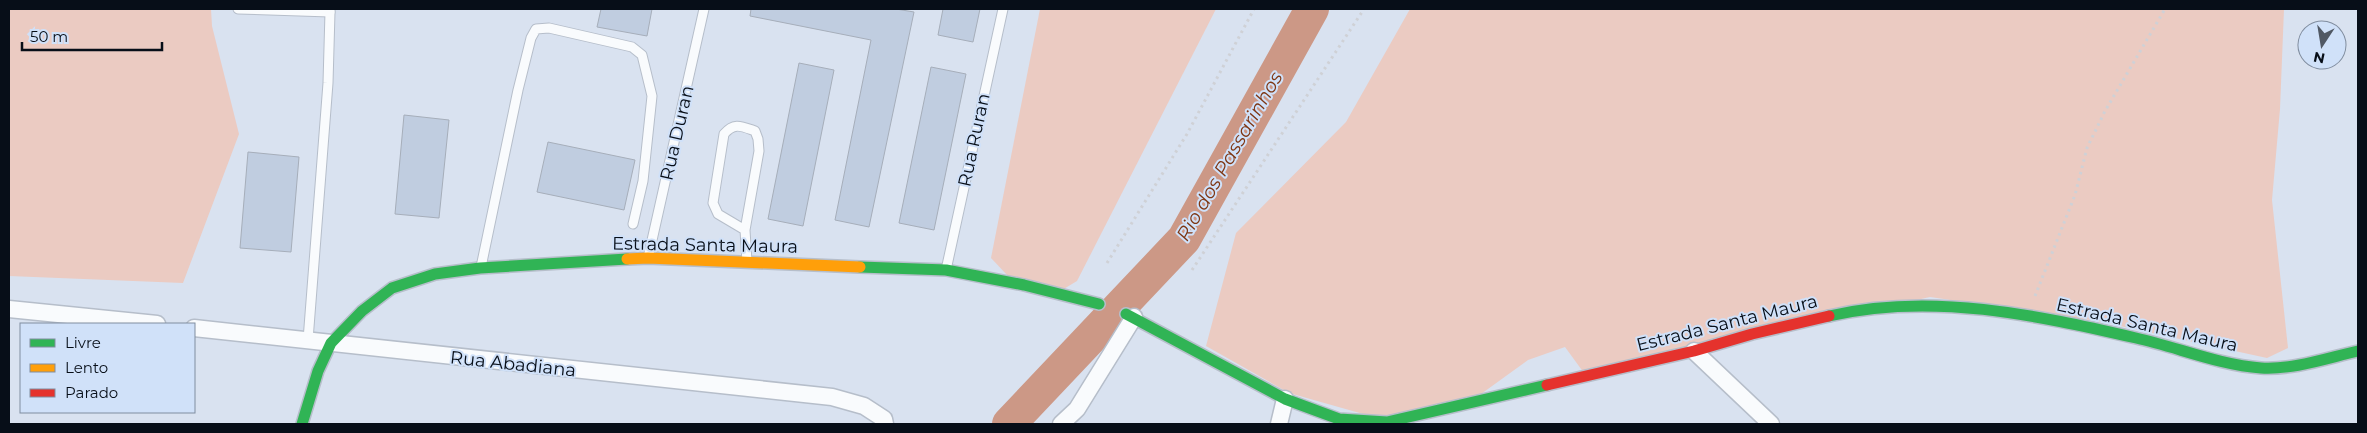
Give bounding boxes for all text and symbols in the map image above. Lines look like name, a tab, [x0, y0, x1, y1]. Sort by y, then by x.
scale bar	[22, 20, 162, 52]
north arrow	[2297, 20, 2347, 70]
text: 50 m	[30, 27, 68, 46]
text: N	[2312, 48, 2327, 68]
water label: Rio dos Passarinhos	[1171, 67, 1287, 245]
street label: Rua Duran	[655, 83, 699, 183]
street label: Rua Ruran	[953, 91, 995, 189]
street label: Estrada Santa Maura	[612, 232, 798, 258]
street label: Estrada Santa Maura	[1634, 290, 1820, 356]
street label: Estrada Santa Maura	[2054, 293, 2240, 357]
legend	[20, 323, 195, 413]
text: Livre	[65, 333, 101, 352]
street label: Rua Abadiana	[449, 346, 577, 382]
text: Lento	[65, 358, 108, 377]
text: Parado	[65, 383, 118, 402]

